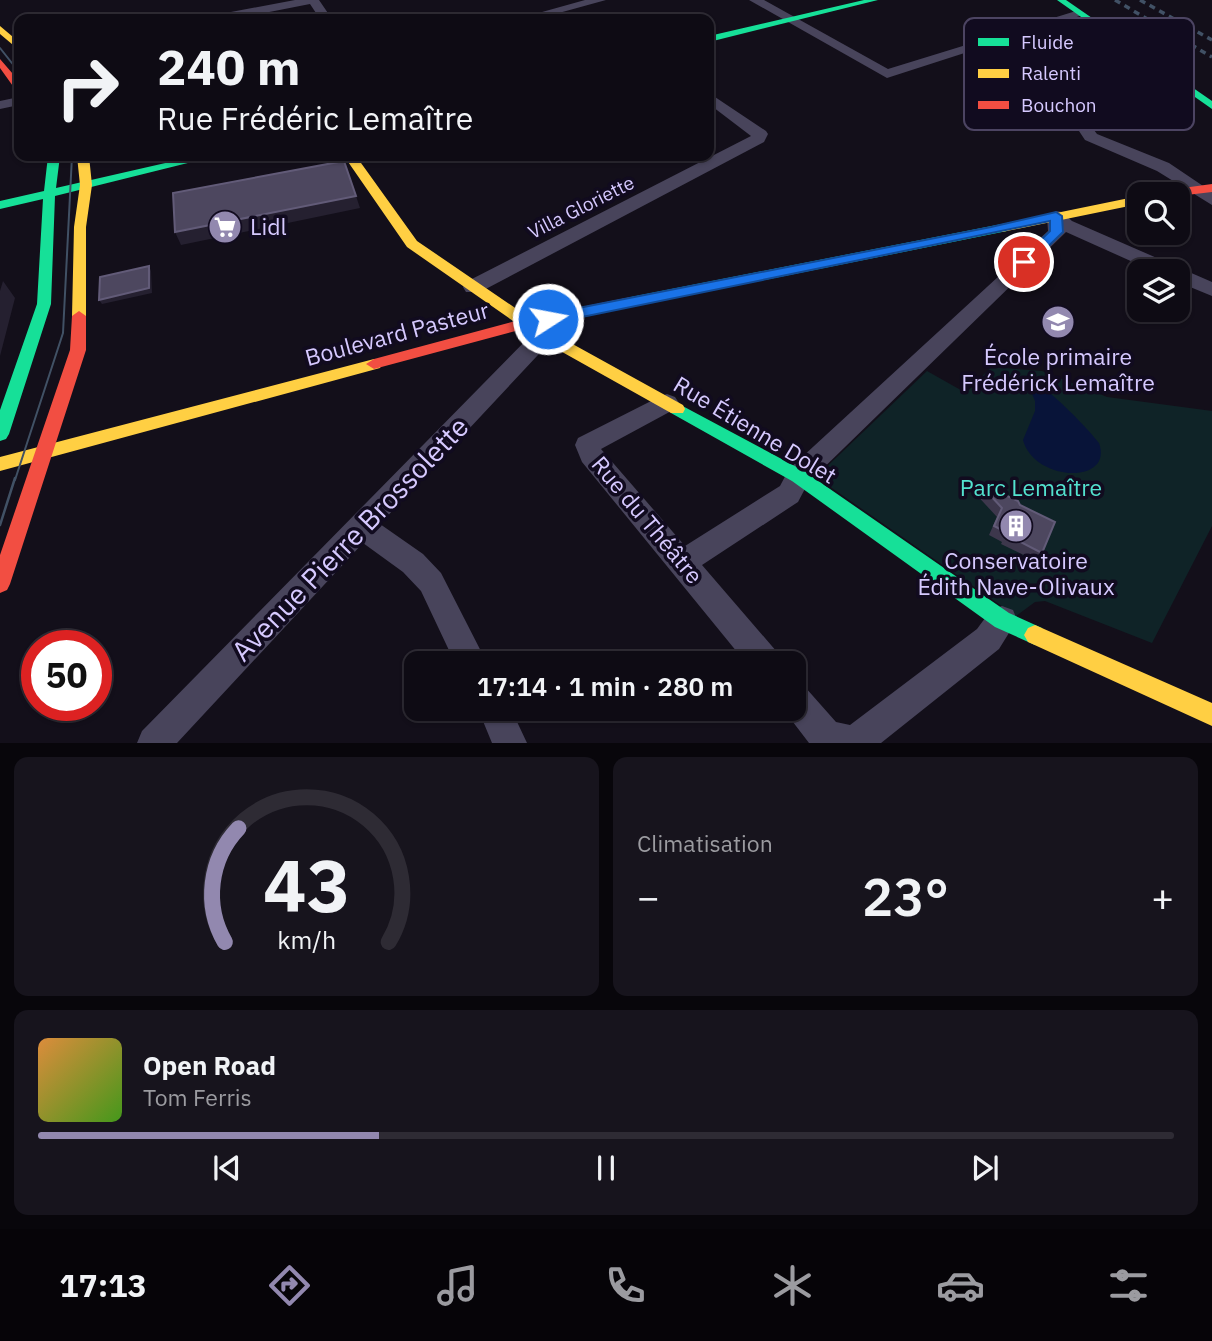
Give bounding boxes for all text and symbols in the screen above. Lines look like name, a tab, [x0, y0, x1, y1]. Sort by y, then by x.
legend	[964, 18, 1194, 130]
text: Fluide	[1021, 30, 1074, 54]
text: 240 m	[157, 35, 301, 98]
icon: right	[42, 42, 133, 133]
text: Ralenti	[1021, 61, 1081, 85]
text: Bouchon	[1021, 93, 1097, 117]
text: Rue Frédéric Lemaître	[157, 97, 473, 139]
street label: Villa Gloriette	[524, 170, 638, 244]
map controls	[1127, 182, 1190, 322]
button: search	[1127, 182, 1190, 245]
supermarket icon: Lidl	[206, 208, 244, 246]
place label: Lidl	[250, 211, 287, 241]
pin	[994, 232, 1054, 292]
icon: arrive	[1005, 243, 1043, 281]
button: layers	[1127, 259, 1190, 322]
position arrow	[511, 282, 585, 356]
street label: Boulevard Pasteur	[301, 294, 493, 372]
school or university icon: École primaire Frédérick Lemaître	[1039, 303, 1077, 341]
place label: École primaire Frédérick Lemaître	[961, 341, 1155, 397]
street label: Rue Étienne Dolet	[668, 369, 843, 490]
street label: Avenue Pierre Brossolette	[223, 408, 476, 669]
street label: Rue du Théâtre	[586, 449, 710, 589]
park label: Parc Lemaître	[960, 472, 1102, 502]
building icon: Conservatoire Édith Nave-Olivaux	[997, 507, 1035, 545]
place label: Conservatoire Édith Nave-Olivaux	[917, 545, 1115, 601]
speed limit sign: 50	[21, 630, 112, 721]
text: 17:14 · 1 min · 280 m	[477, 669, 733, 703]
text: Climatisation	[637, 828, 773, 858]
text: 43	[263, 838, 350, 933]
text: 23°	[862, 863, 949, 930]
text: −	[637, 872, 660, 921]
text: +	[1151, 872, 1174, 921]
text: km/h	[277, 923, 336, 956]
text: Open Road	[143, 1048, 276, 1082]
text: Tom Ferris	[143, 1082, 252, 1112]
icon: previous	[208, 1149, 246, 1187]
icon: pause	[587, 1149, 625, 1187]
icon: next	[966, 1149, 1004, 1187]
icon: directions	[265, 1261, 314, 1310]
icon: music	[433, 1261, 482, 1310]
icon: phone	[601, 1261, 650, 1310]
icon: climate	[768, 1261, 817, 1310]
icon: car	[936, 1261, 985, 1310]
icon: filters	[1104, 1261, 1153, 1310]
text: 17:13	[59, 1264, 147, 1306]

